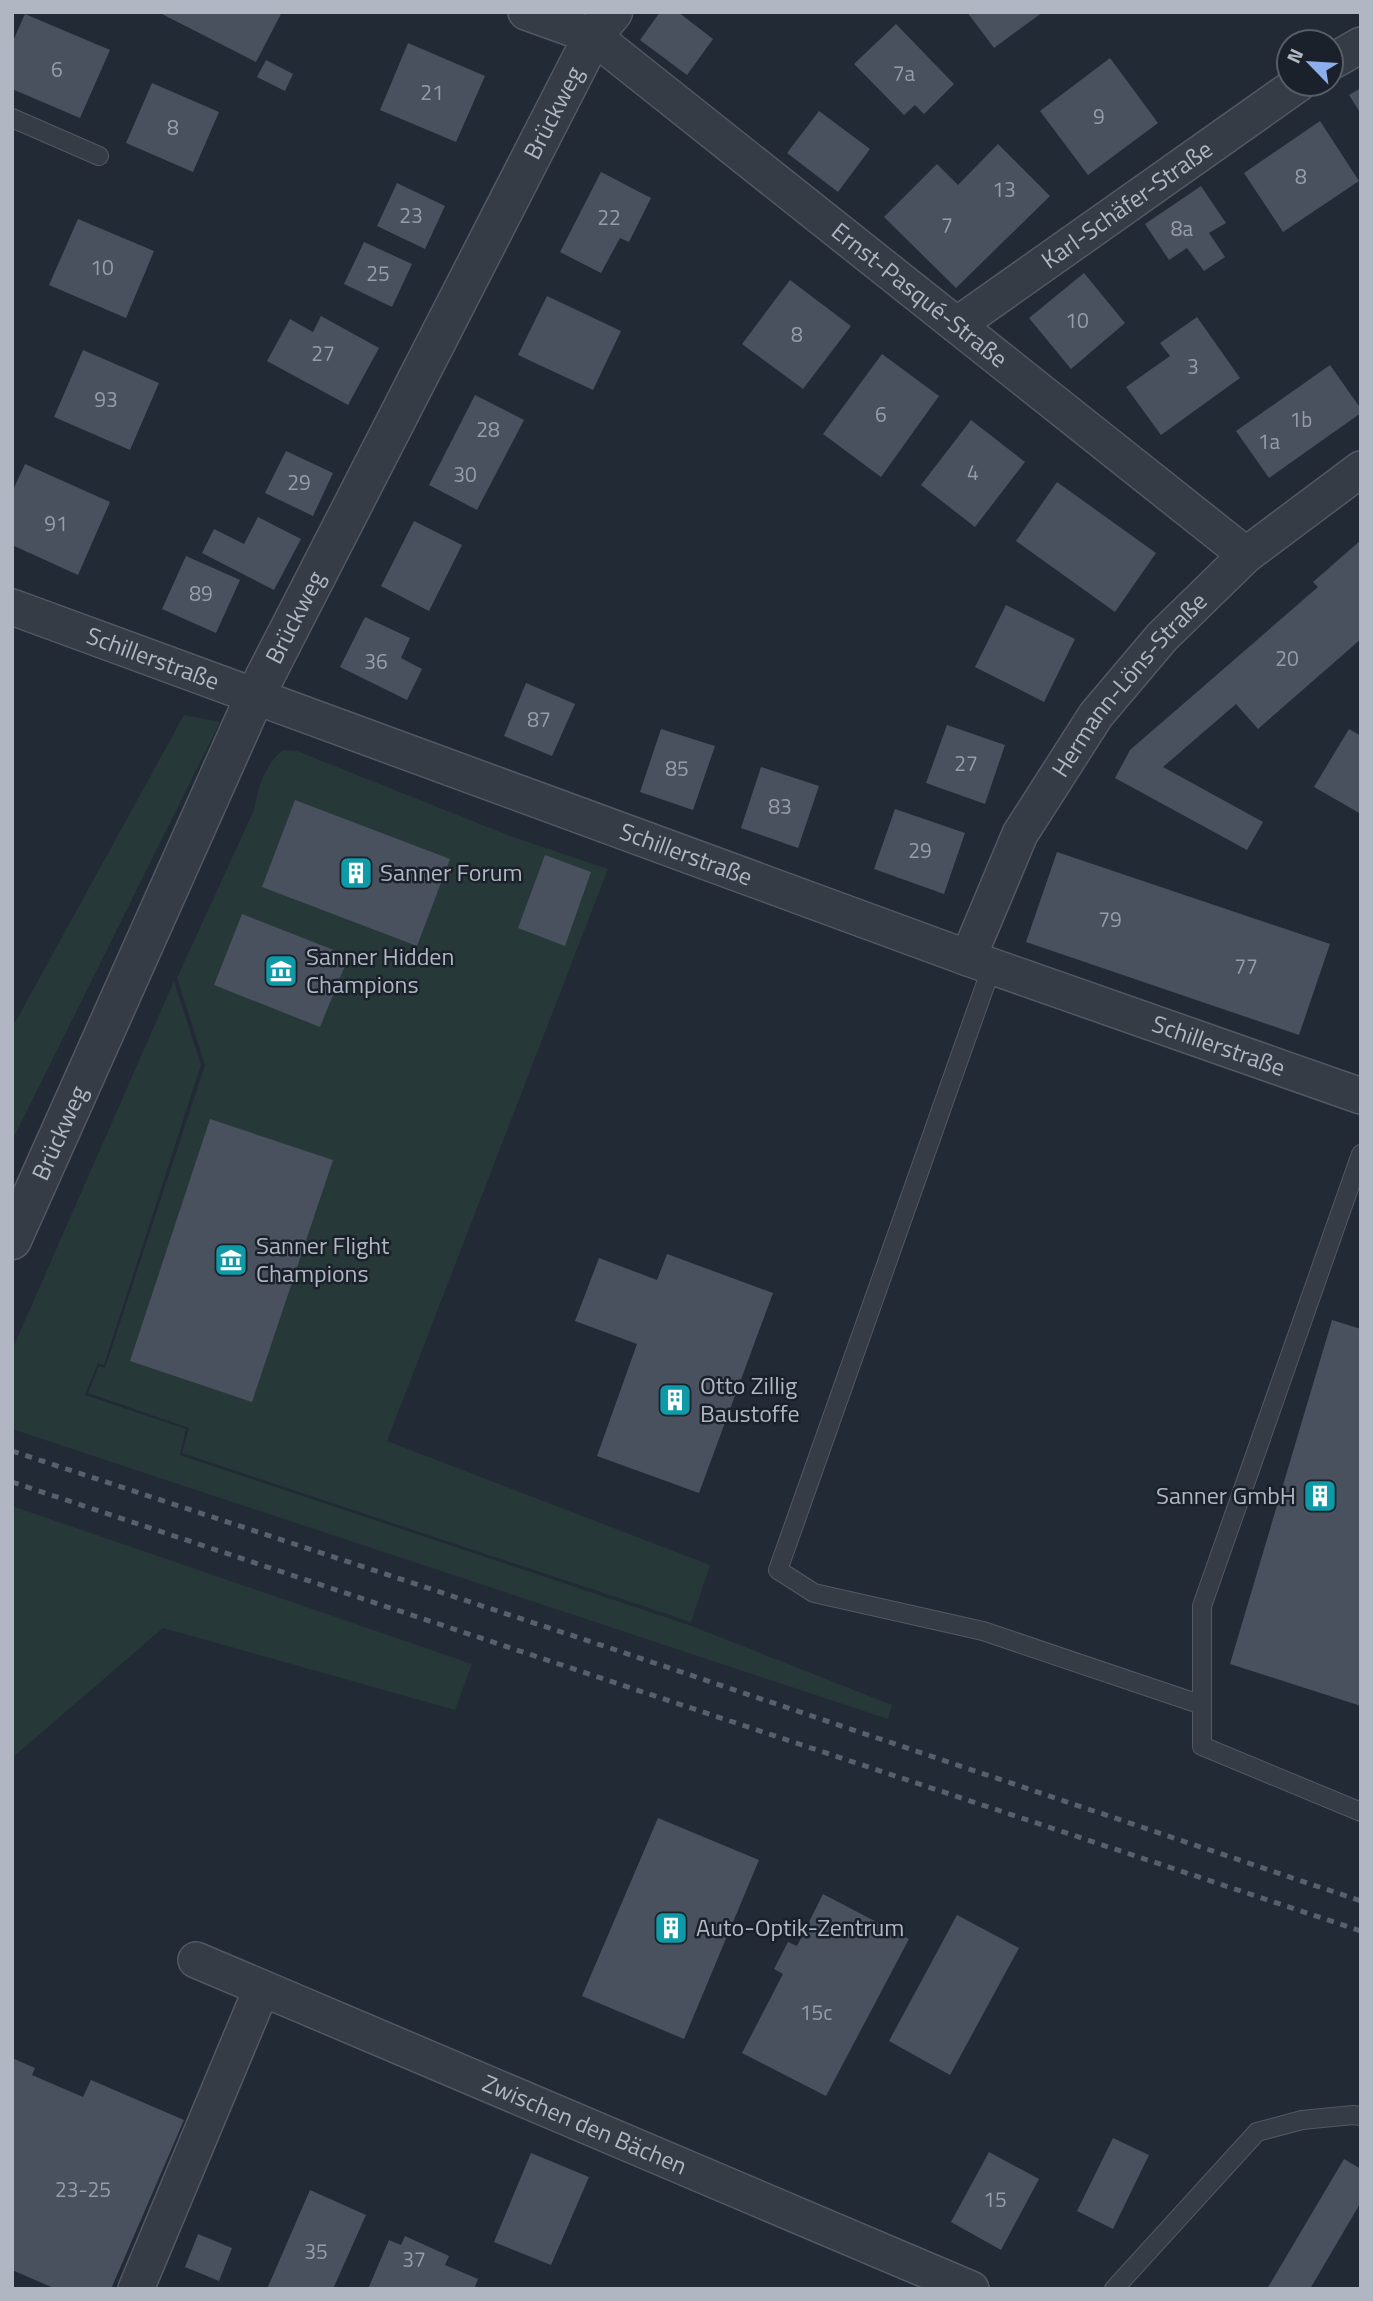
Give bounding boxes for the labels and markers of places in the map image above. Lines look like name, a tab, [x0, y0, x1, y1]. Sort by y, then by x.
building icon: Sanner Forum	[337, 854, 375, 892]
place label: Sanner Forum	[380, 854, 523, 890]
place label: Sanner Hidden Champions	[306, 938, 454, 1002]
museum icon: Sanner Hidden Champions	[262, 952, 300, 990]
place label: Sanner Flight Champions	[256, 1227, 390, 1291]
museum icon: Sanner Flight Champions	[212, 1241, 250, 1279]
place label: Otto Zillig Baustoffe	[700, 1367, 800, 1431]
building icon: Otto Zillig Baustoffe	[656, 1381, 694, 1419]
place label: Sanner GmbH	[1156, 1477, 1296, 1513]
building icon: Sanner GmbH	[1301, 1477, 1339, 1515]
building icon: Auto-Optik-Zentrum	[652, 1909, 690, 1947]
place label: Auto-Optik-Zentrum	[696, 1909, 904, 1945]

